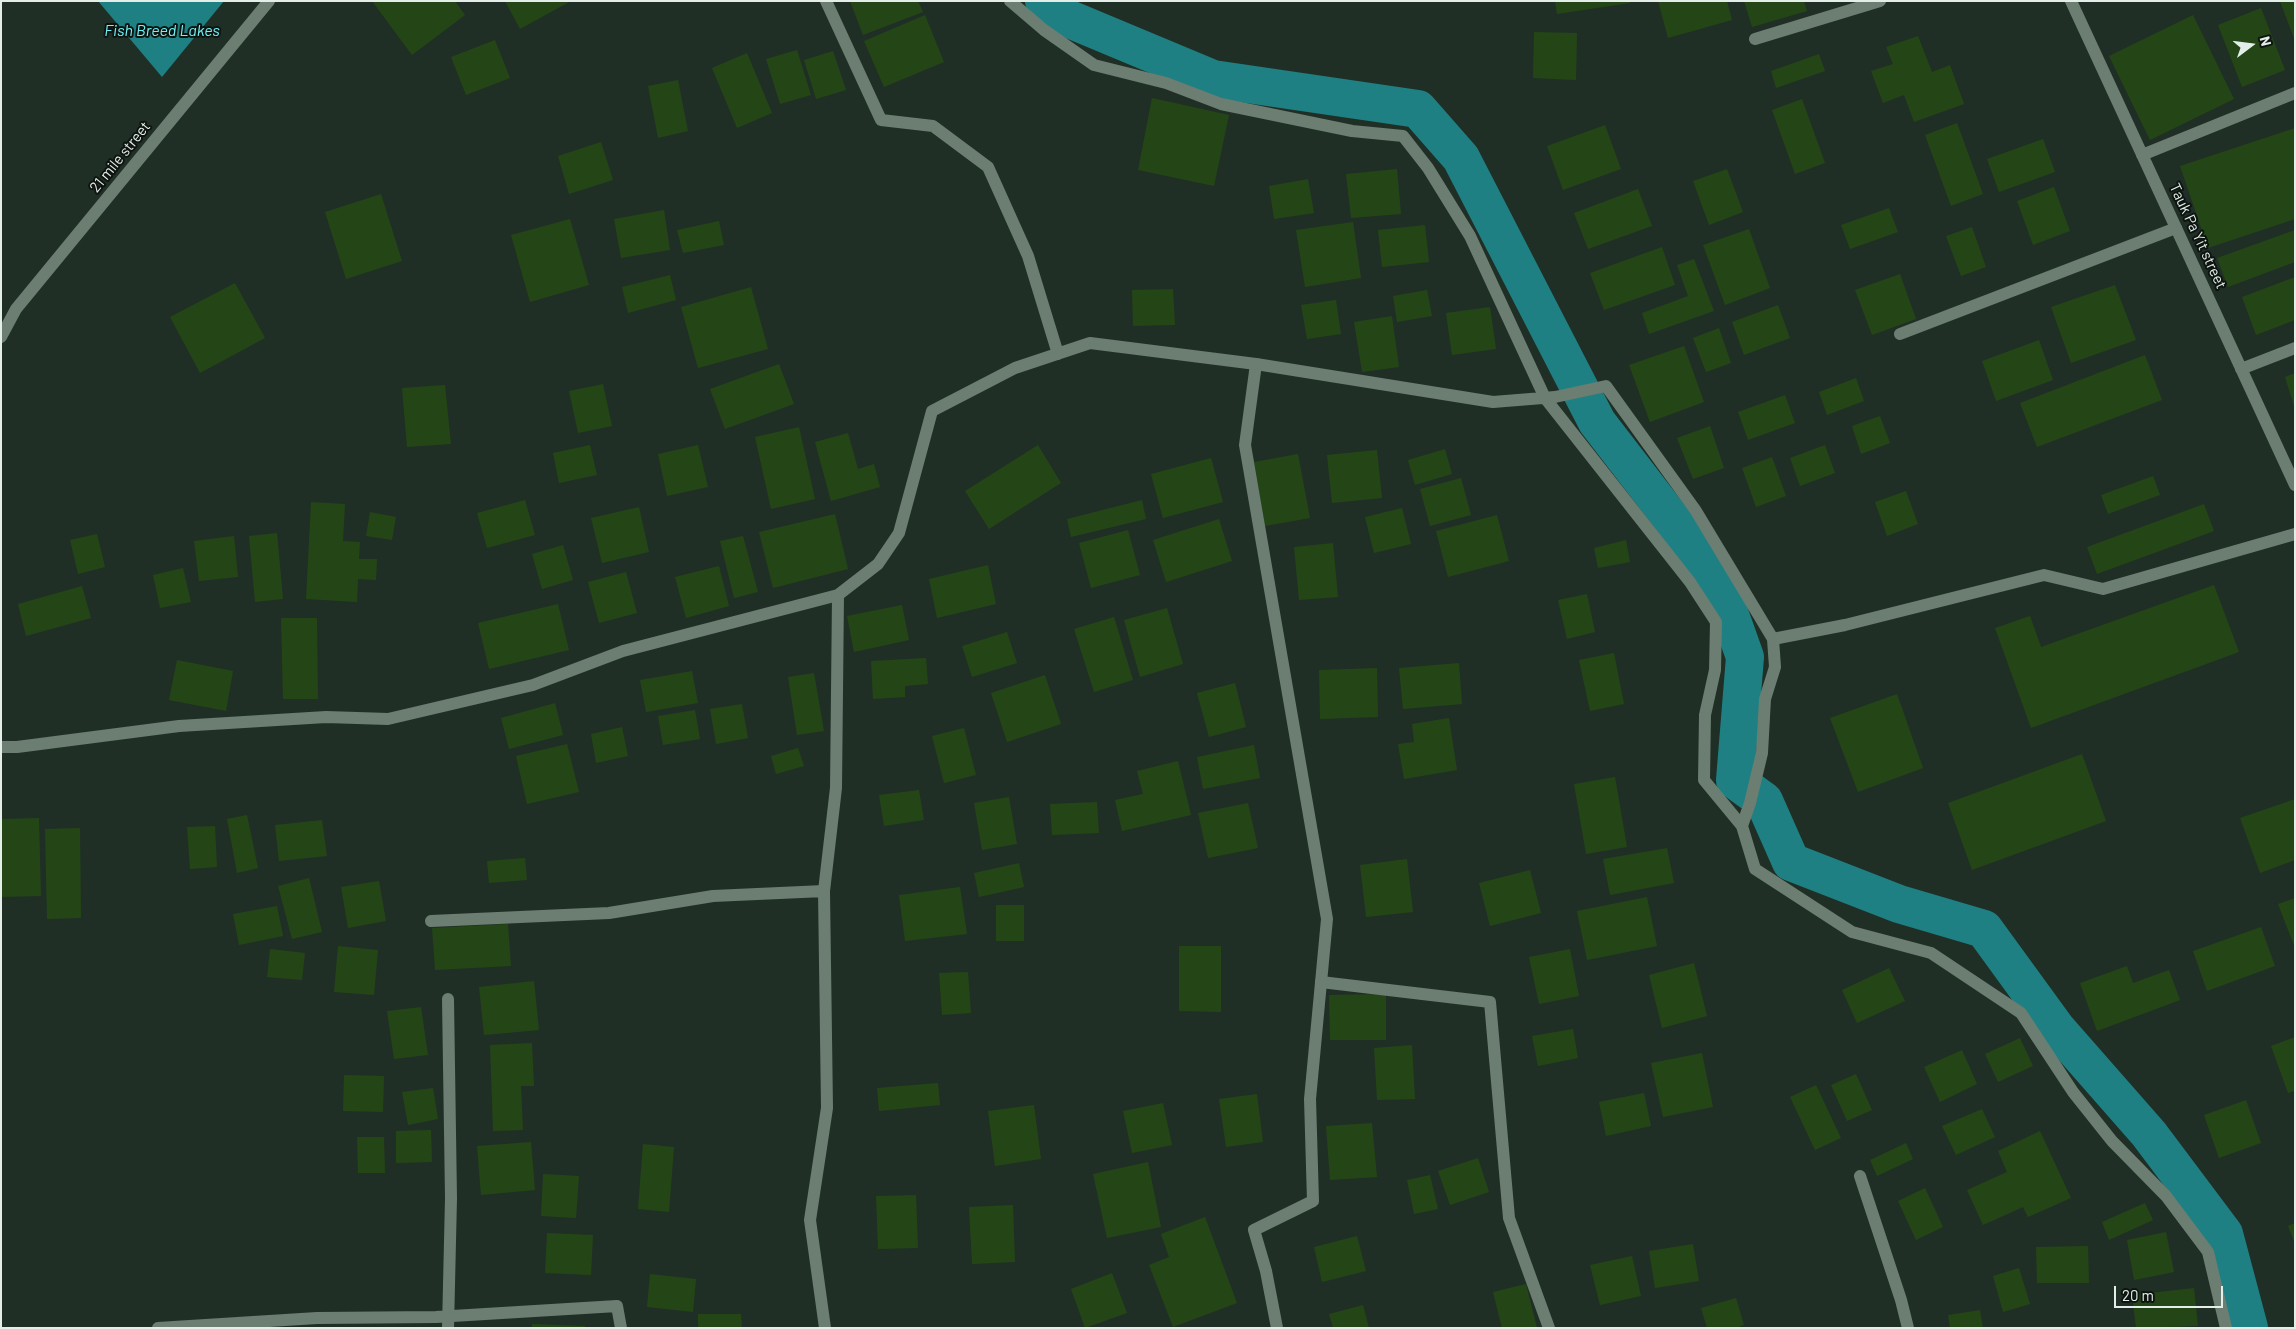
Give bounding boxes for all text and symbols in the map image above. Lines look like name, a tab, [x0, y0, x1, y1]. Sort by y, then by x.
north arrow	[2226, 20, 2276, 70]
water label: Fish Breed Lakes	[104, 21, 220, 41]
text: N	[2257, 34, 2275, 48]
street label: 21 mile street	[86, 118, 154, 196]
street label: Tauk Pa Yit street	[2166, 180, 2230, 292]
scale bar	[2116, 1276, 2225, 1308]
text: 20 m	[2122, 1286, 2154, 1304]

